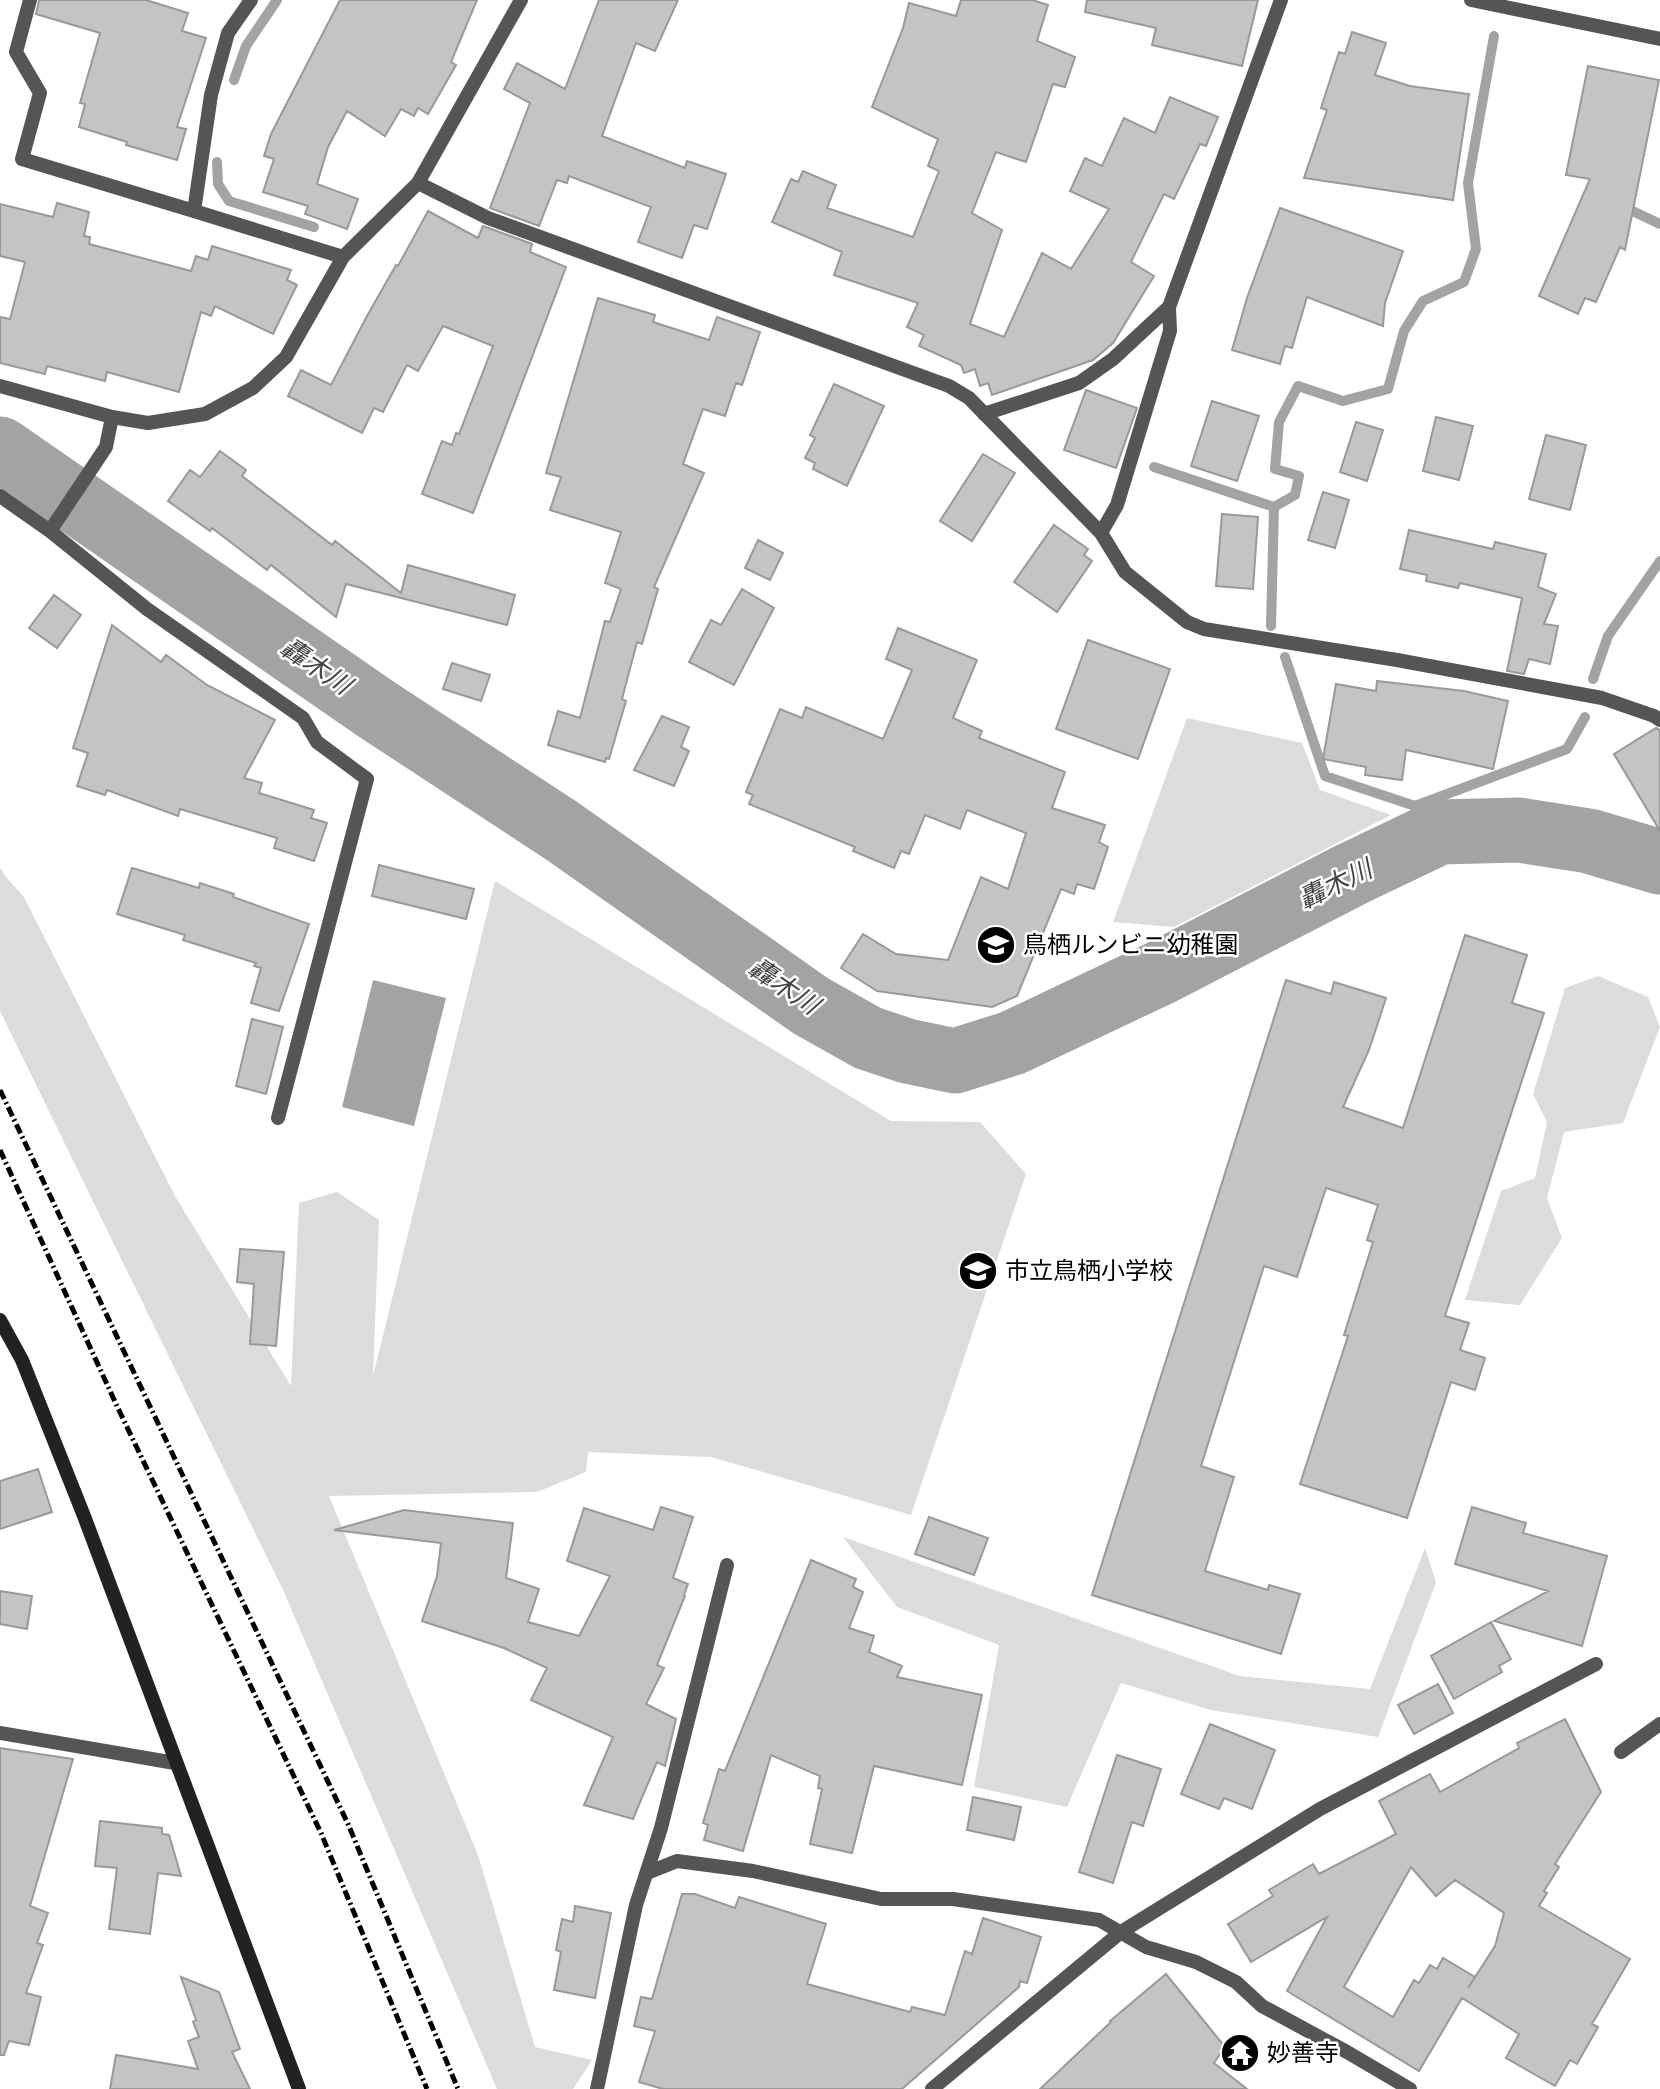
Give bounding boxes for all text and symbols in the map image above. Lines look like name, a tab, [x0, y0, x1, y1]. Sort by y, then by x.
water label: 轟木川	[275, 632, 359, 702]
water label: 轟木川	[1293, 852, 1379, 915]
school or university icon: 鳥栖ルンビニ幼稚園	[975, 924, 1017, 966]
place label: 鳥栖ルンビニ幼稚園	[1023, 930, 1239, 959]
water label: 轟木川	[743, 952, 827, 1022]
school or university icon: 市立鳥栖小学校	[957, 1250, 999, 1292]
place label: 市立鳥栖小学校	[1005, 1256, 1173, 1285]
temple icon: 妙善寺	[1219, 2032, 1261, 2074]
place label: 妙善寺	[1267, 2038, 1339, 2067]

